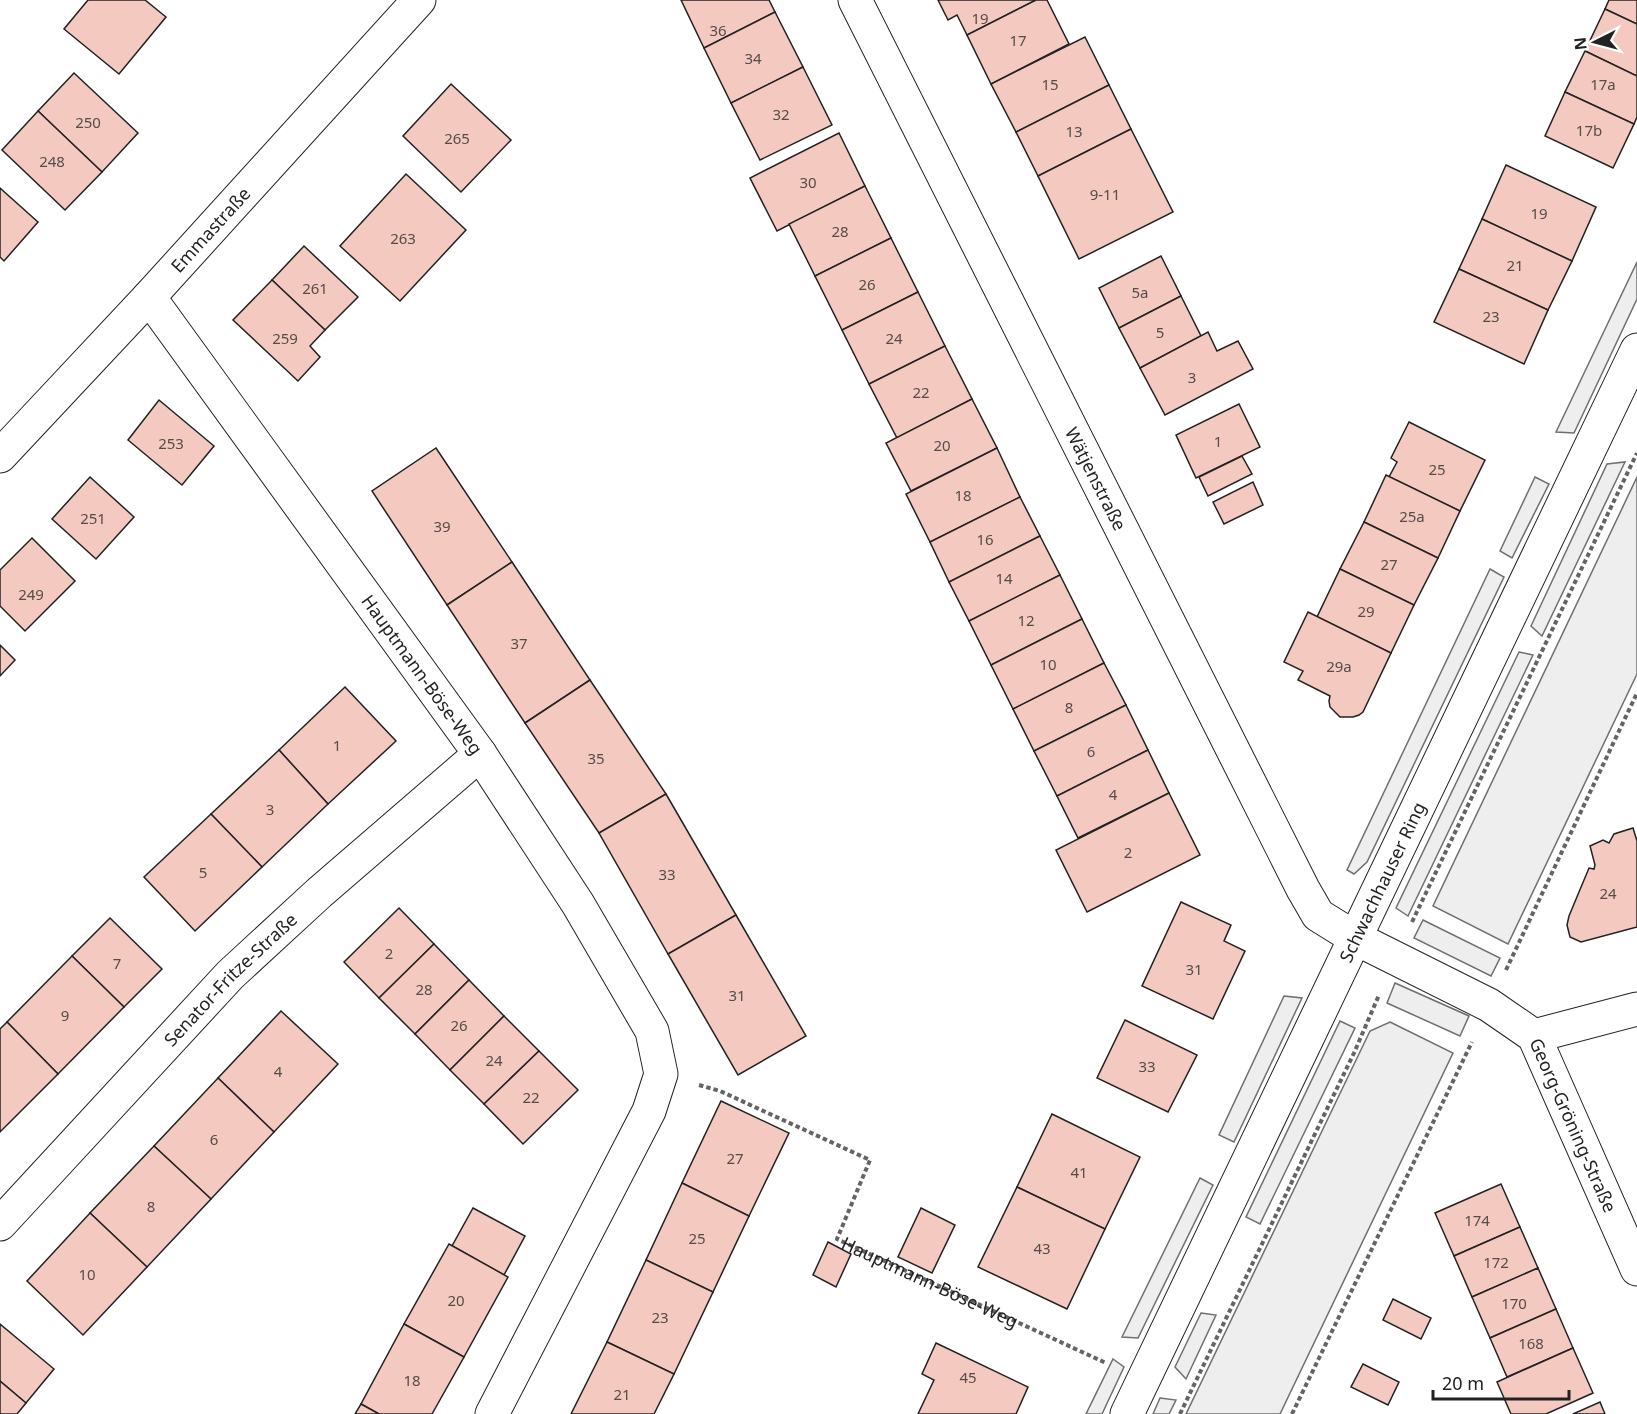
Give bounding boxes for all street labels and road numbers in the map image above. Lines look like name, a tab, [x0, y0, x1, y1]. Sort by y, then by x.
street label: Emmastraße	[165, 182, 255, 277]
street label: Wätjenstraße	[1060, 423, 1132, 534]
street label: Hauptmann-Böse-Weg	[356, 590, 488, 759]
street label: Schwachhauser Ring	[1333, 798, 1431, 966]
street label: Senator-Fritze-Straße	[158, 907, 302, 1051]
street label: Georg-Gröning-Straße	[1524, 1034, 1622, 1216]
street label: Hauptmann-Böse-Weg	[838, 1231, 1022, 1333]

